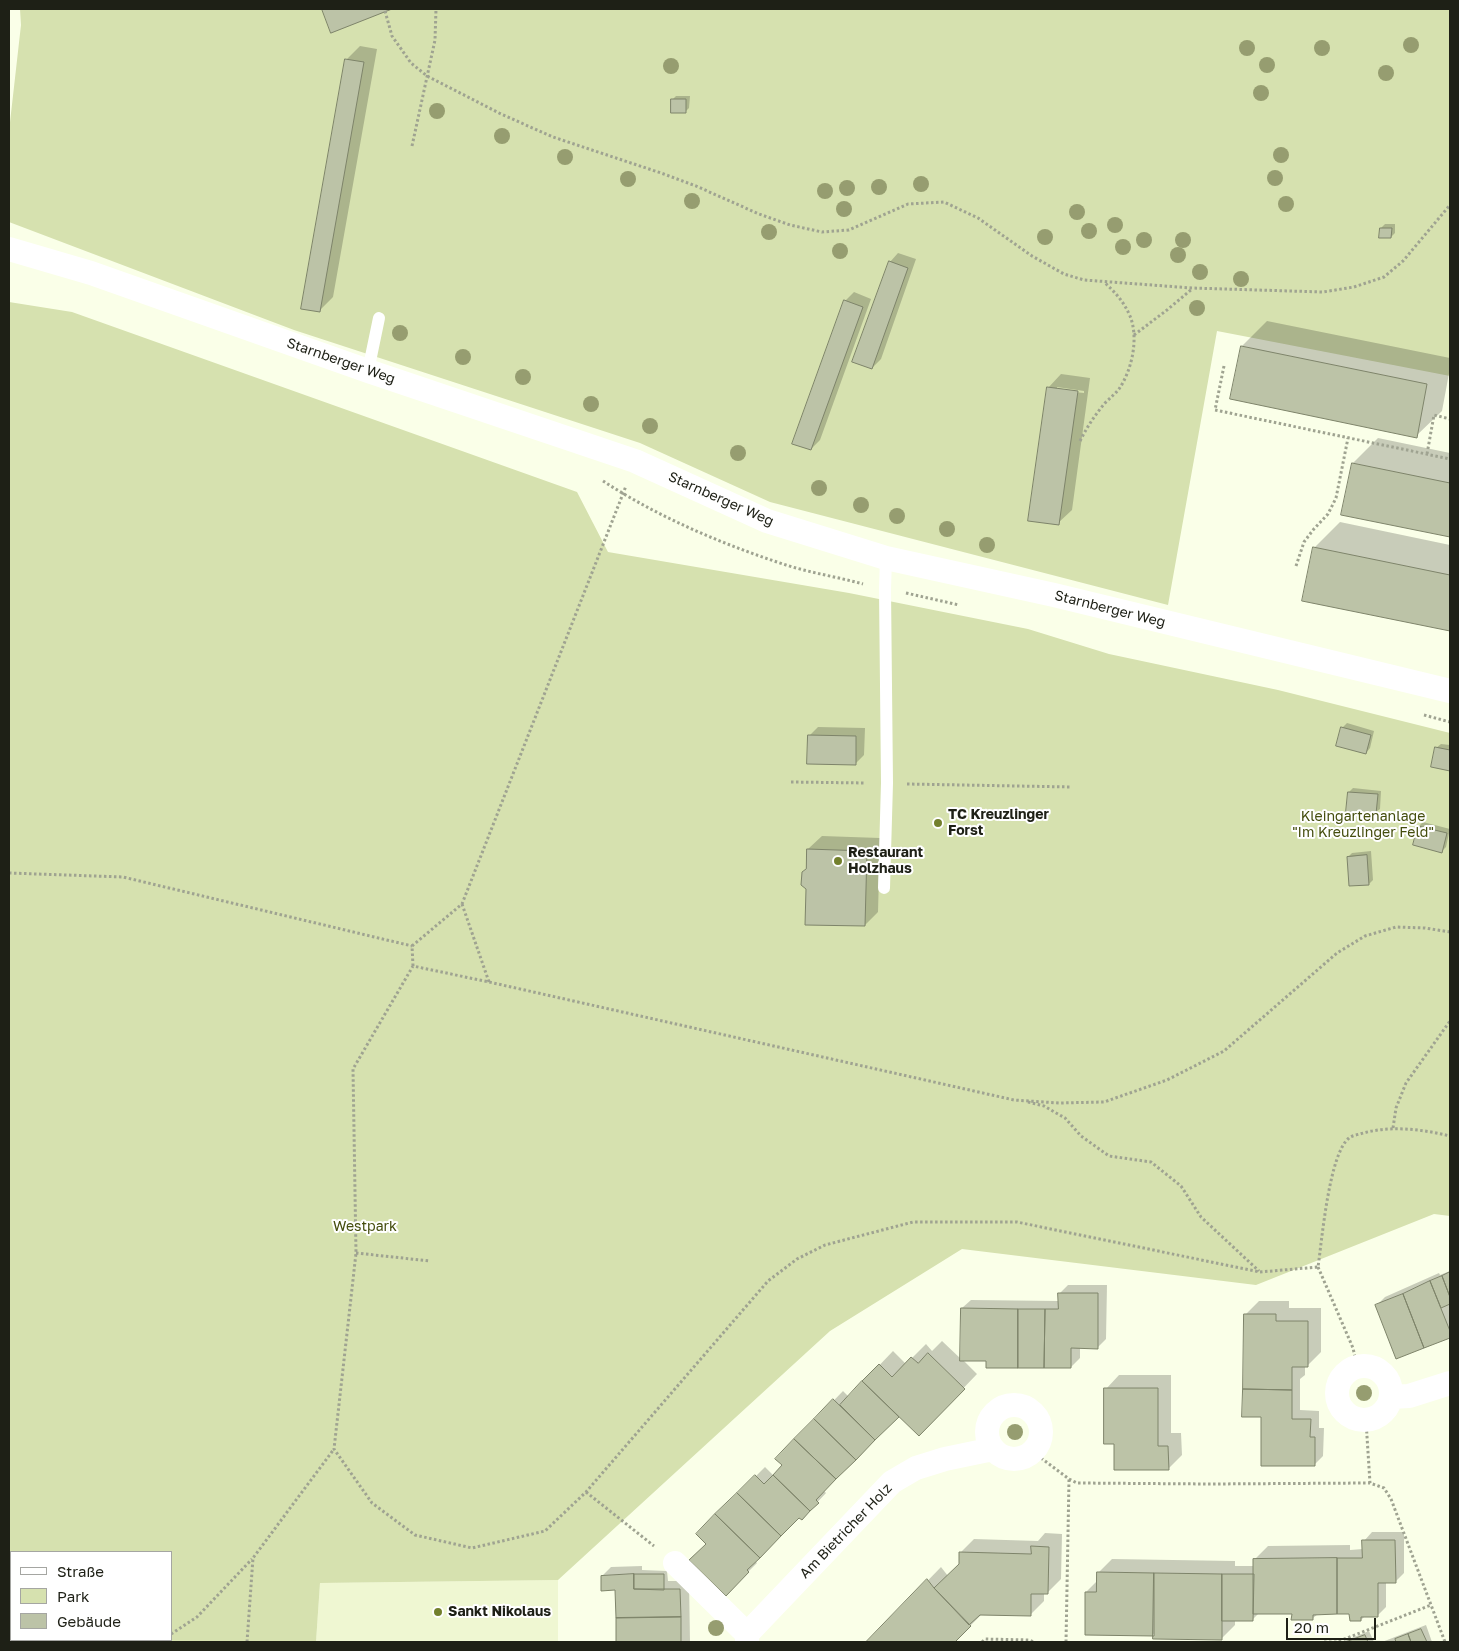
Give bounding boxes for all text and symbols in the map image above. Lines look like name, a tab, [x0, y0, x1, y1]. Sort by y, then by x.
street label: Starnberger Weg	[285, 335, 397, 387]
street label: Starnberger Weg	[666, 468, 776, 530]
street label: Starnberger Weg	[1053, 587, 1167, 631]
place label: TC Kreuzlinger Forst	[948, 807, 1049, 840]
park label: Kleingartenanlage "Im Kreuzlinger Feld"	[1292, 809, 1434, 842]
marker: TC Kreuzlinger Forst	[932, 817, 944, 829]
place label: Restaurant Holzhaus	[848, 845, 923, 878]
marker: Restaurant Holzhaus	[832, 855, 844, 867]
park label: Westpark	[333, 1219, 397, 1235]
street label: Am Bietricher Holz	[796, 1480, 896, 1582]
legend	[10, 1551, 172, 1641]
text: Straße	[57, 1562, 104, 1580]
text: Park	[57, 1587, 89, 1605]
place label: Sankt Nikolaus	[448, 1604, 551, 1620]
marker: Sankt Nikolaus	[432, 1606, 444, 1618]
scale bar	[1289, 1608, 1379, 1640]
text: Gebäude	[57, 1612, 121, 1630]
text: 20 m	[1294, 1618, 1329, 1636]

